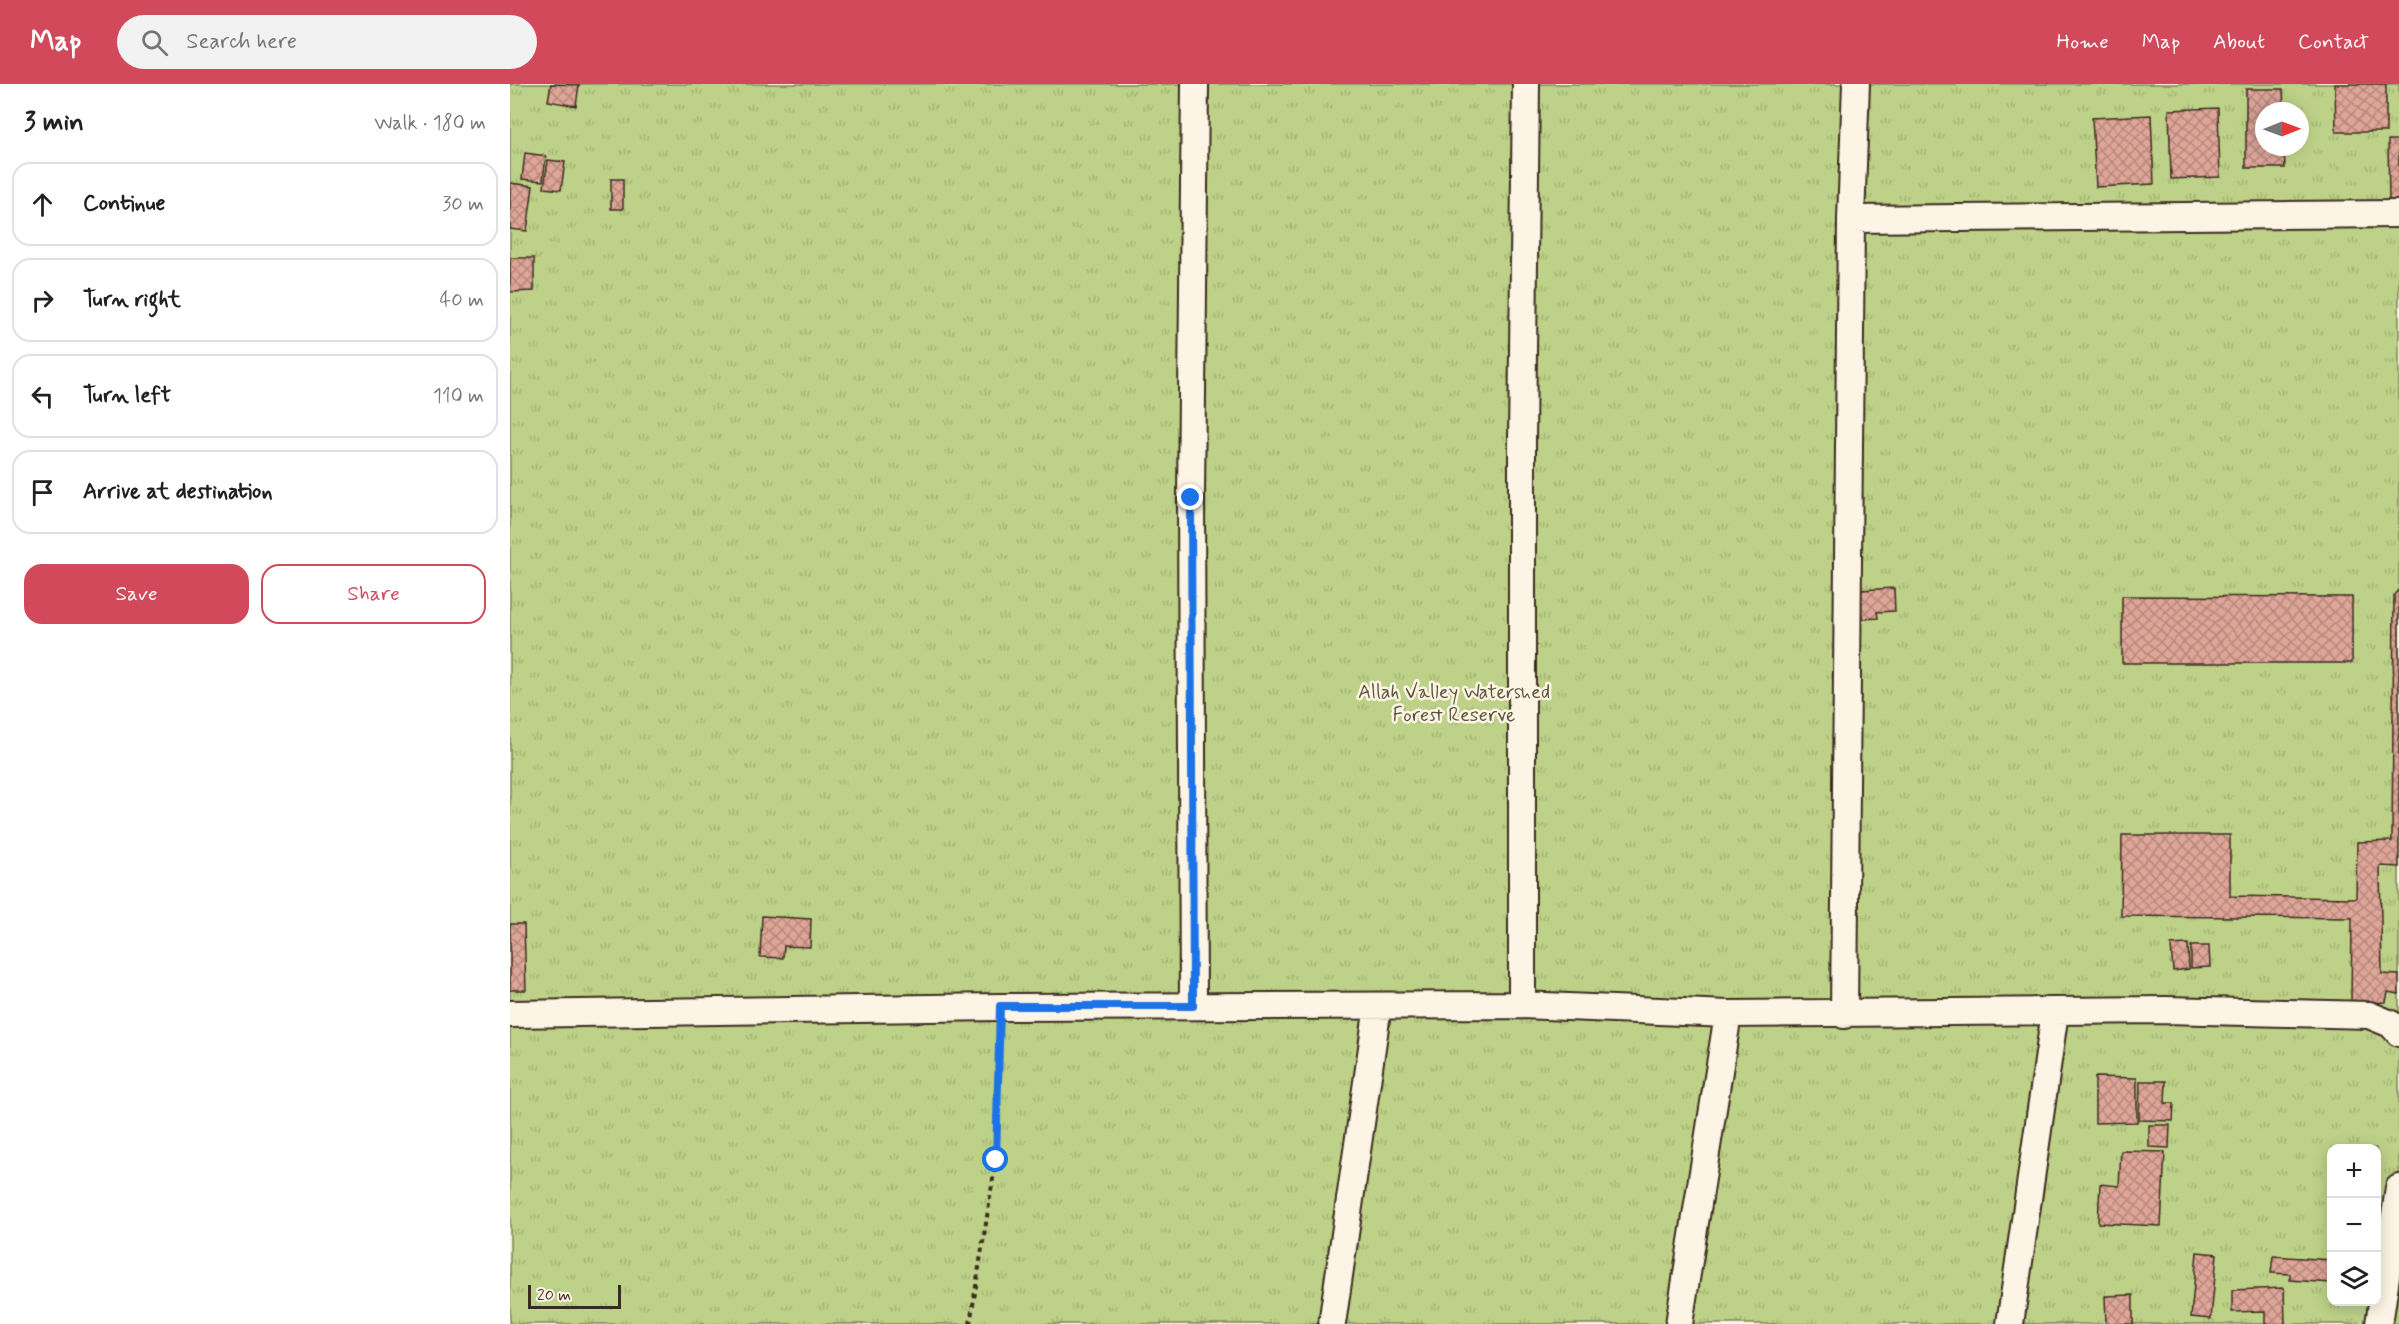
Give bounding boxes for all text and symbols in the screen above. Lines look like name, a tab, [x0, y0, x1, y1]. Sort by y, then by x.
search box	[117, 15, 537, 69]
text: Map	[30, 24, 81, 61]
icon: search	[138, 26, 171, 59]
text: Search here	[186, 28, 297, 56]
text: Home	[2057, 28, 2109, 56]
text: Map	[2142, 28, 2180, 56]
text: About	[2213, 28, 2265, 56]
text: Contact	[2298, 28, 2369, 56]
north arrow	[2255, 102, 2309, 156]
text: 3 min	[24, 106, 84, 140]
text: Walk · 180 m	[374, 110, 486, 137]
icon: ahead	[26, 188, 59, 221]
text: Continue	[83, 190, 165, 218]
text: 30 m	[442, 191, 484, 218]
icon: right	[26, 284, 59, 317]
text: Turn right	[83, 286, 181, 314]
text: 40 m	[440, 287, 484, 314]
icon: left	[26, 380, 59, 413]
text: Turn left	[83, 382, 171, 410]
text: 110 m	[433, 383, 484, 410]
icon: arrive	[26, 476, 59, 509]
text: Arrive at destination	[83, 478, 273, 506]
route end	[1177, 484, 1203, 510]
button: Save	[24, 564, 249, 624]
button: Share	[261, 564, 486, 624]
park label: Allah Valley Watershed Forest Reserve	[1358, 679, 1550, 729]
map controls	[2327, 1144, 2381, 1306]
button: +	[2327, 1144, 2381, 1198]
route start	[982, 1146, 1008, 1172]
button: −	[2327, 1198, 2381, 1252]
button: layers	[2327, 1252, 2381, 1306]
scale bar	[528, 1282, 621, 1310]
text: 20 m	[537, 1285, 571, 1306]

